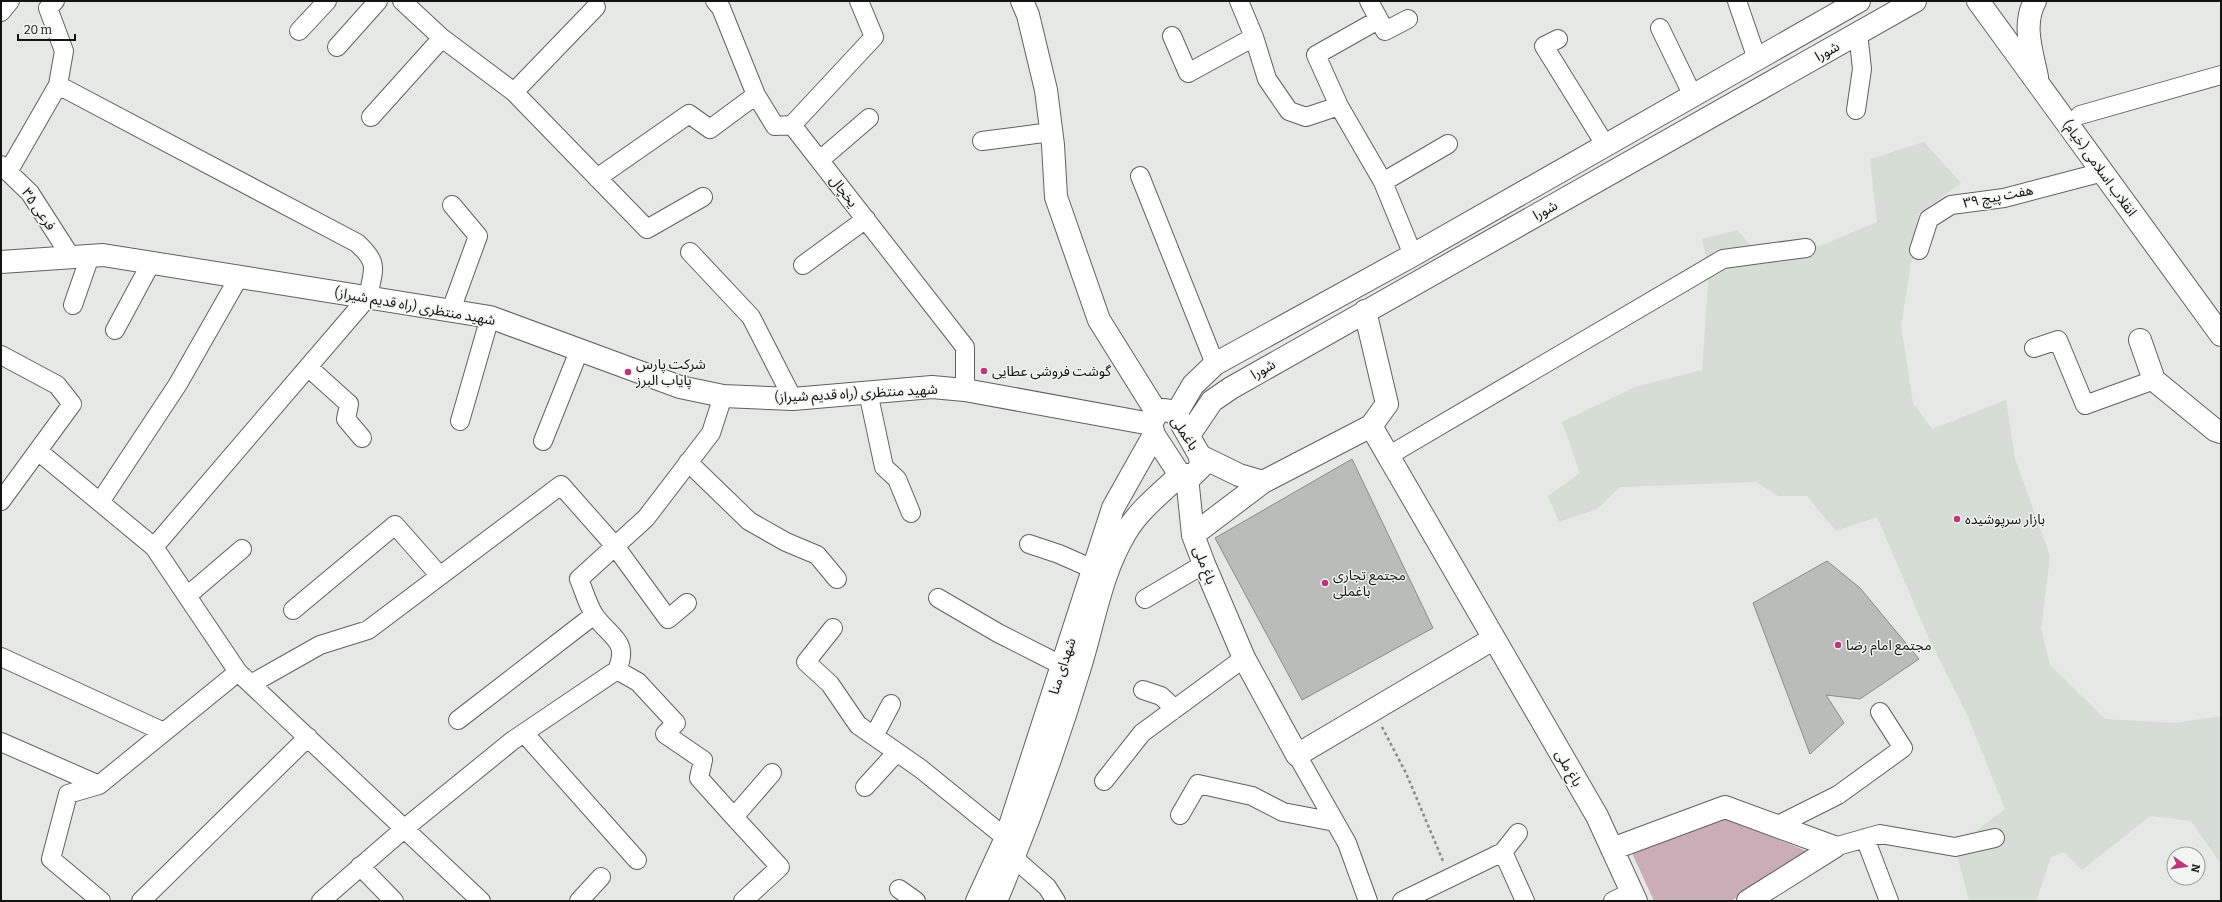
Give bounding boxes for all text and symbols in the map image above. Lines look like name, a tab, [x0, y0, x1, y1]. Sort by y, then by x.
scale bar	[18, 16, 75, 42]
text: 20 m	[24, 23, 53, 37]
street label: شورا	[1812, 38, 1843, 65]
street label: انقلاب اسلامی (خیام)	[2057, 117, 2140, 221]
street label: یخچال	[825, 172, 861, 211]
street label: هفت پیچ ۳۹	[1961, 181, 2035, 214]
street label: فرعی ۳۵	[18, 185, 59, 234]
street label: شورا	[1530, 197, 1561, 224]
street label: شهید منتظری (راه قدیم شیراز)	[333, 284, 497, 331]
place label: شرکت پارس پایاب البرز	[635, 356, 706, 390]
street label: شورا	[1248, 356, 1279, 383]
place label: گوشت فروشی عطایی	[992, 363, 1111, 380]
marker: گوشت فروشی عطایی	[979, 366, 989, 376]
marker: شرکت پارس پایاب البرز	[623, 367, 633, 377]
street label: شهید منتظری (راه قدیم شیراز)	[774, 381, 938, 408]
street label: باغملی	[1167, 413, 1202, 454]
place label: بازار سرپوشیده	[1965, 511, 2045, 529]
marker: بازار سرپوشیده	[1952, 514, 1962, 524]
street label: باغ ملی	[1187, 544, 1220, 588]
place label: مجتمع تجاری باغملی	[1333, 567, 1406, 600]
marker: مجتمع تجاری باغملی	[1320, 578, 1330, 588]
street label: شهدای منا	[1045, 636, 1080, 697]
place label: مجتمع امام رضا	[1846, 637, 1932, 656]
marker: مجتمع امام رضا	[1833, 640, 1843, 650]
street label: باغ ملی	[1550, 747, 1586, 791]
north arrow	[2166, 846, 2206, 886]
text: N	[2188, 863, 2203, 874]

